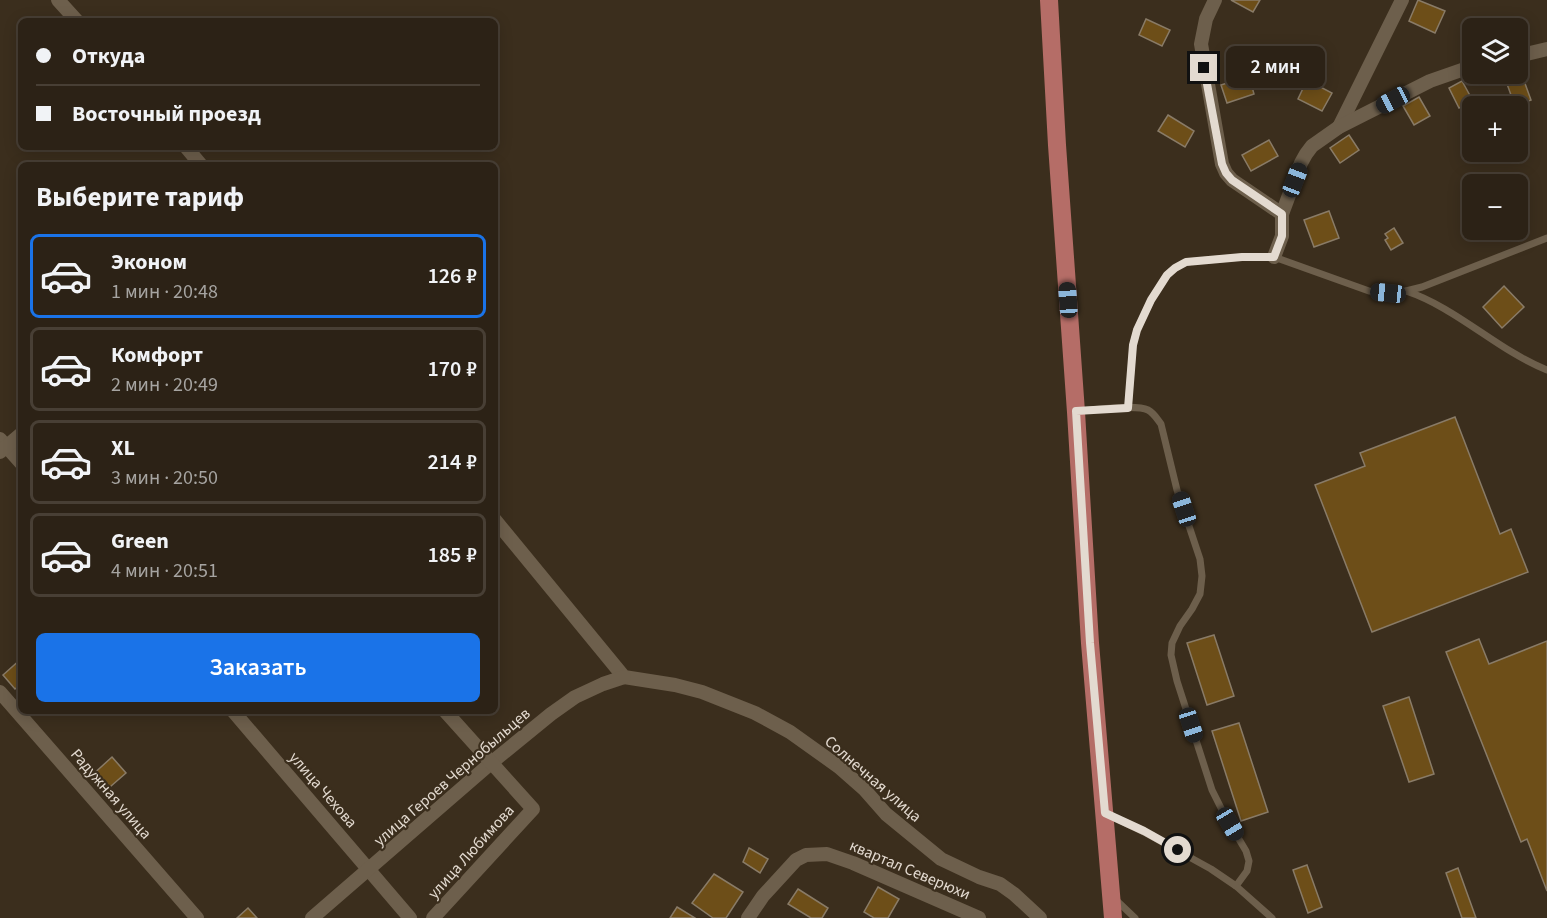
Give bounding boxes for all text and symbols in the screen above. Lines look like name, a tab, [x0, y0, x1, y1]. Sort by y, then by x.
map controls	[1462, 18, 1528, 240]
button: layers	[1462, 18, 1528, 84]
text: Откуда	[72, 40, 145, 72]
callout: 2 мин	[1225, 47, 1324, 89]
text: 2 мин	[1250, 53, 1301, 81]
route end	[1190, 54, 1217, 81]
car	[1373, 84, 1413, 116]
button: +	[1462, 96, 1528, 162]
text: Восточный проезд	[72, 98, 261, 130]
car	[1280, 160, 1310, 200]
button: −	[1462, 174, 1528, 240]
text: Выберите тариф	[36, 178, 244, 217]
text: Эконом	[111, 246, 187, 278]
icon: car	[39, 249, 93, 303]
text: 126 ₽	[427, 260, 477, 292]
text: 1 мин · 20:48	[111, 278, 218, 306]
car	[1058, 281, 1078, 319]
car	[1369, 282, 1407, 304]
text: Комфорт	[111, 339, 203, 371]
icon: car	[39, 342, 93, 396]
text: 170 ₽	[427, 353, 477, 385]
text: 2 мин · 20:49	[111, 371, 218, 399]
text: XL	[111, 432, 135, 464]
icon: car	[39, 435, 93, 489]
text: 214 ₽	[427, 446, 477, 478]
text: 3 мин · 20:50	[111, 464, 218, 492]
car	[1170, 489, 1198, 529]
text: Green	[111, 525, 169, 557]
icon: car	[39, 528, 93, 582]
text: 185 ₽	[427, 539, 477, 571]
text: 4 мин · 20:51	[111, 557, 218, 585]
button: Заказать	[36, 633, 480, 702]
street label: улица Героев Чернобыльцев	[369, 703, 535, 851]
car	[1177, 705, 1205, 745]
street label: Солнечная улица	[820, 731, 926, 827]
street label: Радужная улица	[65, 744, 157, 844]
street label: улица Чехова	[284, 747, 362, 833]
street label: улица Любимова	[423, 800, 519, 904]
car	[1213, 804, 1247, 844]
street label: квартал Северюхи	[846, 835, 974, 905]
route start	[1164, 836, 1191, 863]

